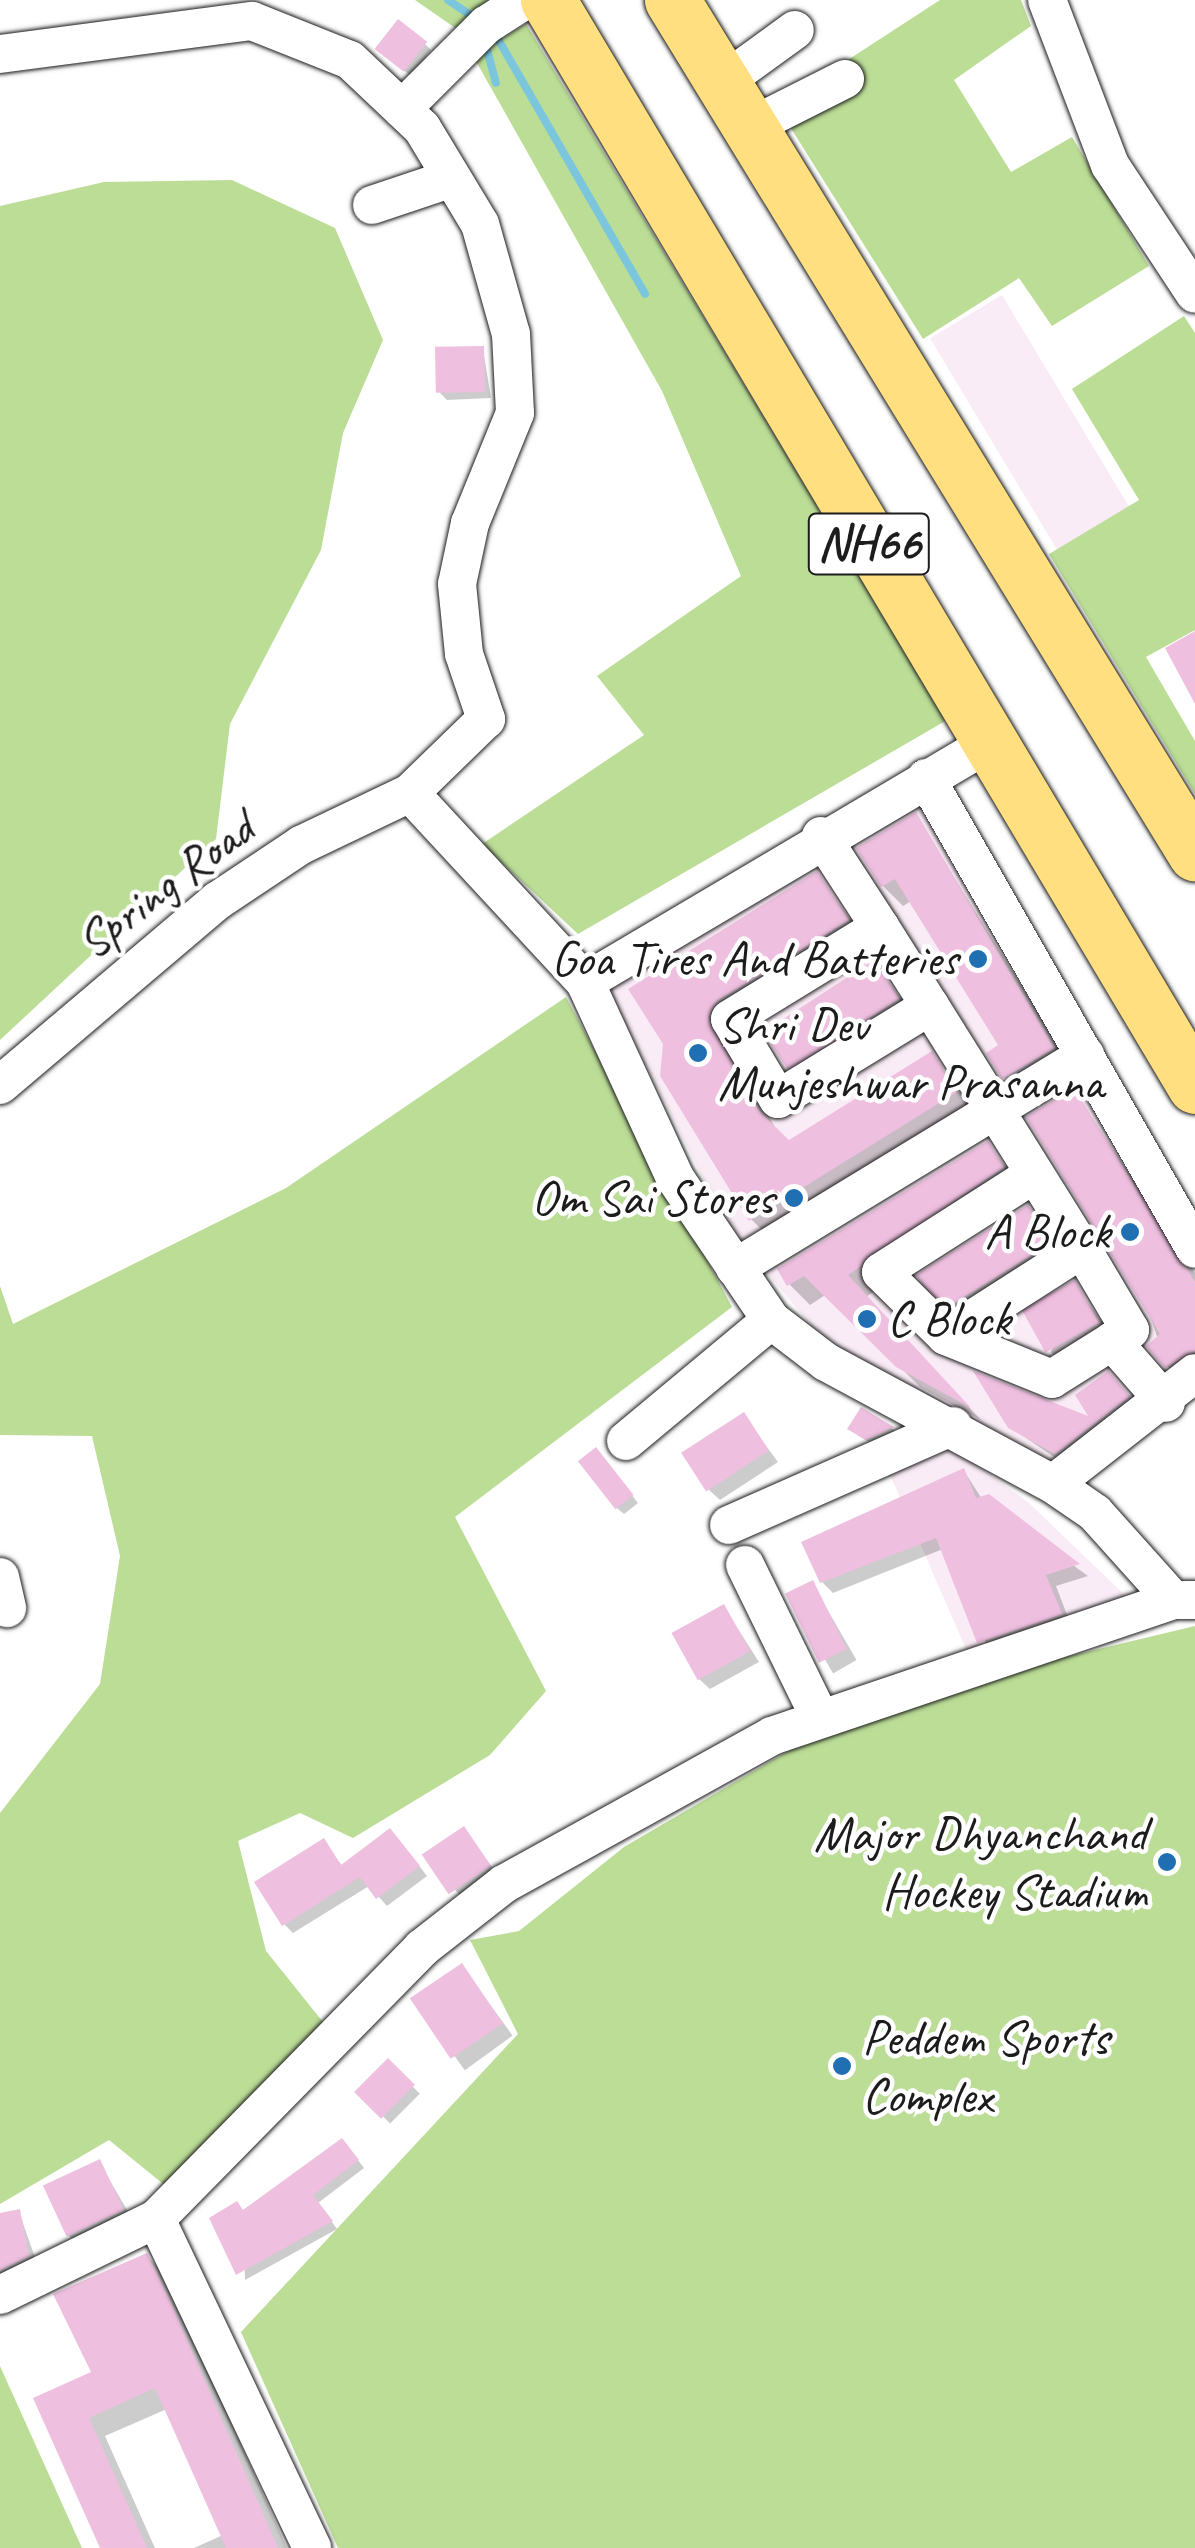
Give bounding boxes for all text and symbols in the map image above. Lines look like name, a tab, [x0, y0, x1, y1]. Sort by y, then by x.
road number: NH66	[806, 501, 932, 587]
street label: Spring Road	[64, 799, 266, 971]
place label: Goa Tires And Batteries	[552, 929, 958, 989]
marker: Goa Tires And Batteries	[967, 948, 989, 970]
place label: Shri Dev Munjeshwar Prasanna	[718, 994, 1103, 1112]
marker: Shri Dev Munjeshwar Prasanna	[687, 1042, 709, 1064]
place label: Om Sai Stores	[530, 1168, 774, 1228]
marker: Om Sai Stores	[783, 1187, 805, 1209]
place label: A Block	[984, 1202, 1110, 1262]
marker: A Block	[1119, 1221, 1141, 1243]
place label: C Block	[887, 1289, 1011, 1349]
marker: C Block	[856, 1308, 878, 1330]
place label: Major Dhyanchand Hockey Stadium	[815, 1803, 1147, 1920]
marker: Major Dhyanchand Hockey Stadium	[1156, 1851, 1178, 1873]
place label: Peddem Sports Complex	[862, 2007, 1109, 2124]
marker: Peddem Sports Complex	[831, 2055, 853, 2077]

